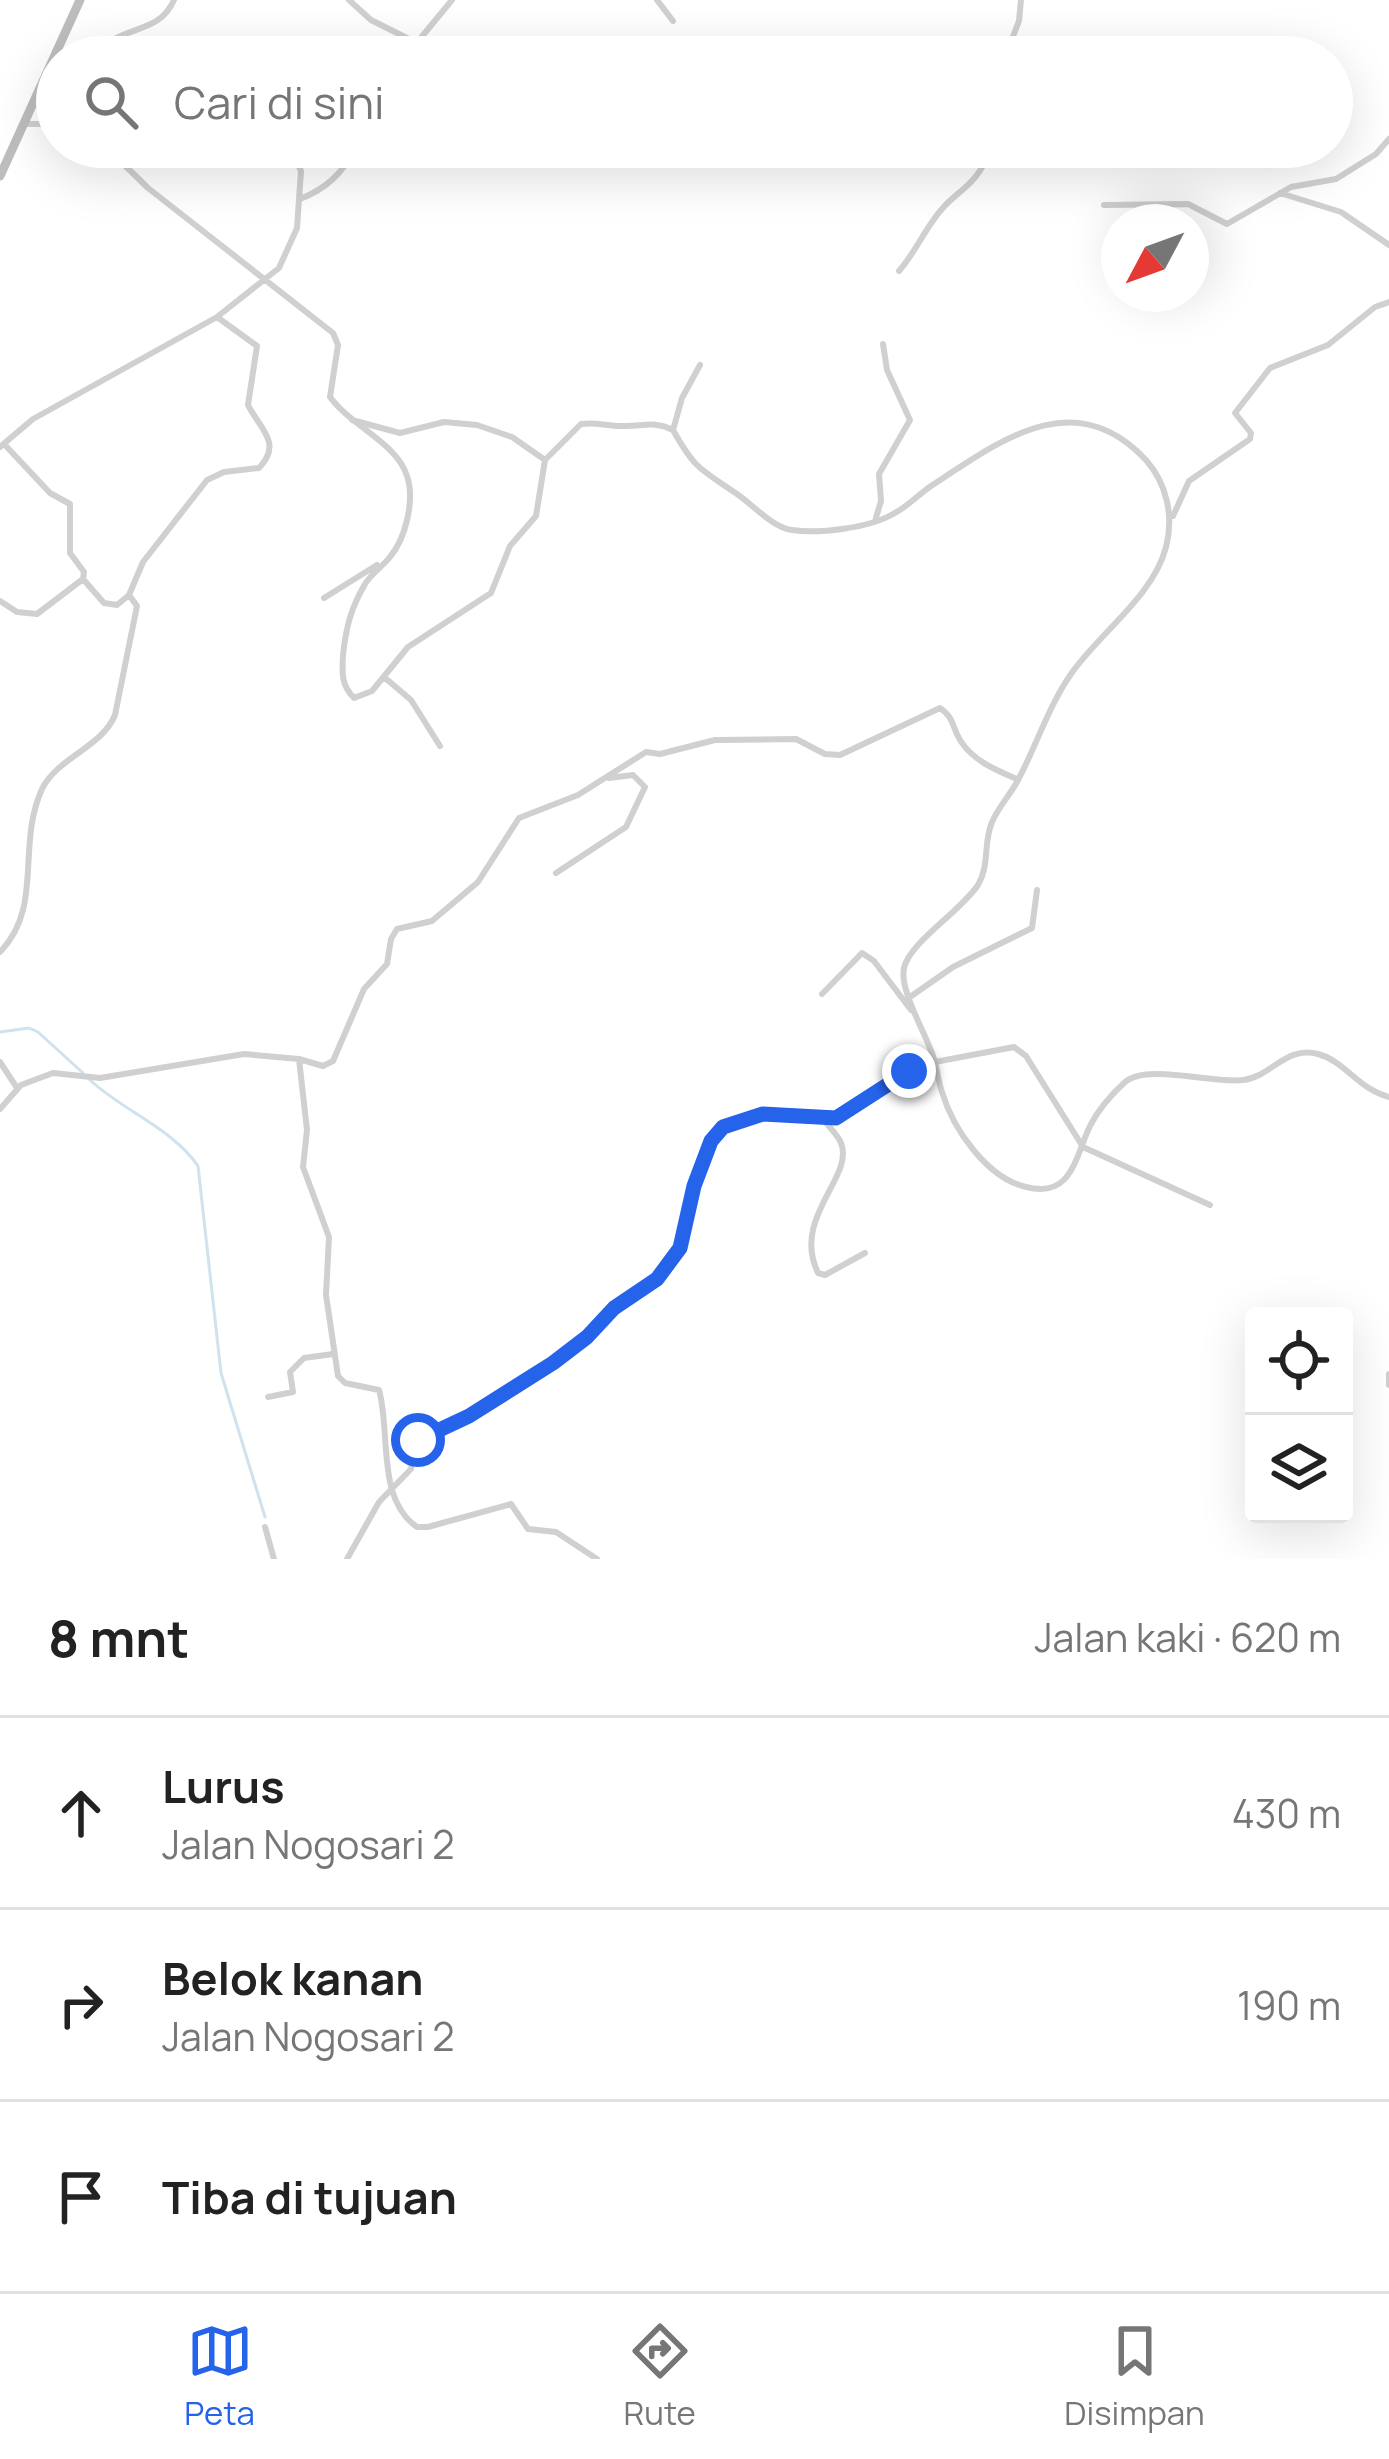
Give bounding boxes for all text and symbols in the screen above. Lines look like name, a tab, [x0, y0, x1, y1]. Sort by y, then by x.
search box	[36, 36, 1353, 168]
icon: search	[78, 69, 144, 135]
text: Cari di sini	[174, 71, 384, 133]
north arrow	[1101, 204, 1209, 312]
route end	[882, 1044, 936, 1098]
map controls	[1245, 1307, 1353, 1523]
button: locate	[1245, 1307, 1353, 1415]
route start	[391, 1413, 445, 1467]
button: layers	[1245, 1415, 1353, 1523]
text: 8 mnt	[48, 1603, 189, 1672]
text: Jalan kaki · 620 m	[1035, 1610, 1341, 1664]
text: Lurus	[162, 1755, 285, 1817]
icon: ahead	[48, 1780, 114, 1846]
text: 430 m	[1232, 1786, 1341, 1840]
text: Jalan Nogosari 2	[162, 1817, 455, 1871]
text: Belok kanan	[162, 1947, 423, 2009]
icon: right	[48, 1972, 114, 2038]
text: 190 m	[1237, 1978, 1341, 2032]
text: Jalan Nogosari 2	[162, 2009, 455, 2063]
icon: arrive	[48, 2164, 114, 2230]
text: Tiba di tujuan	[162, 2166, 457, 2228]
tab: Peta	[184, 2318, 255, 2435]
tab: Rute	[624, 2318, 696, 2435]
tab: Disimpan	[1064, 2318, 1205, 2435]

